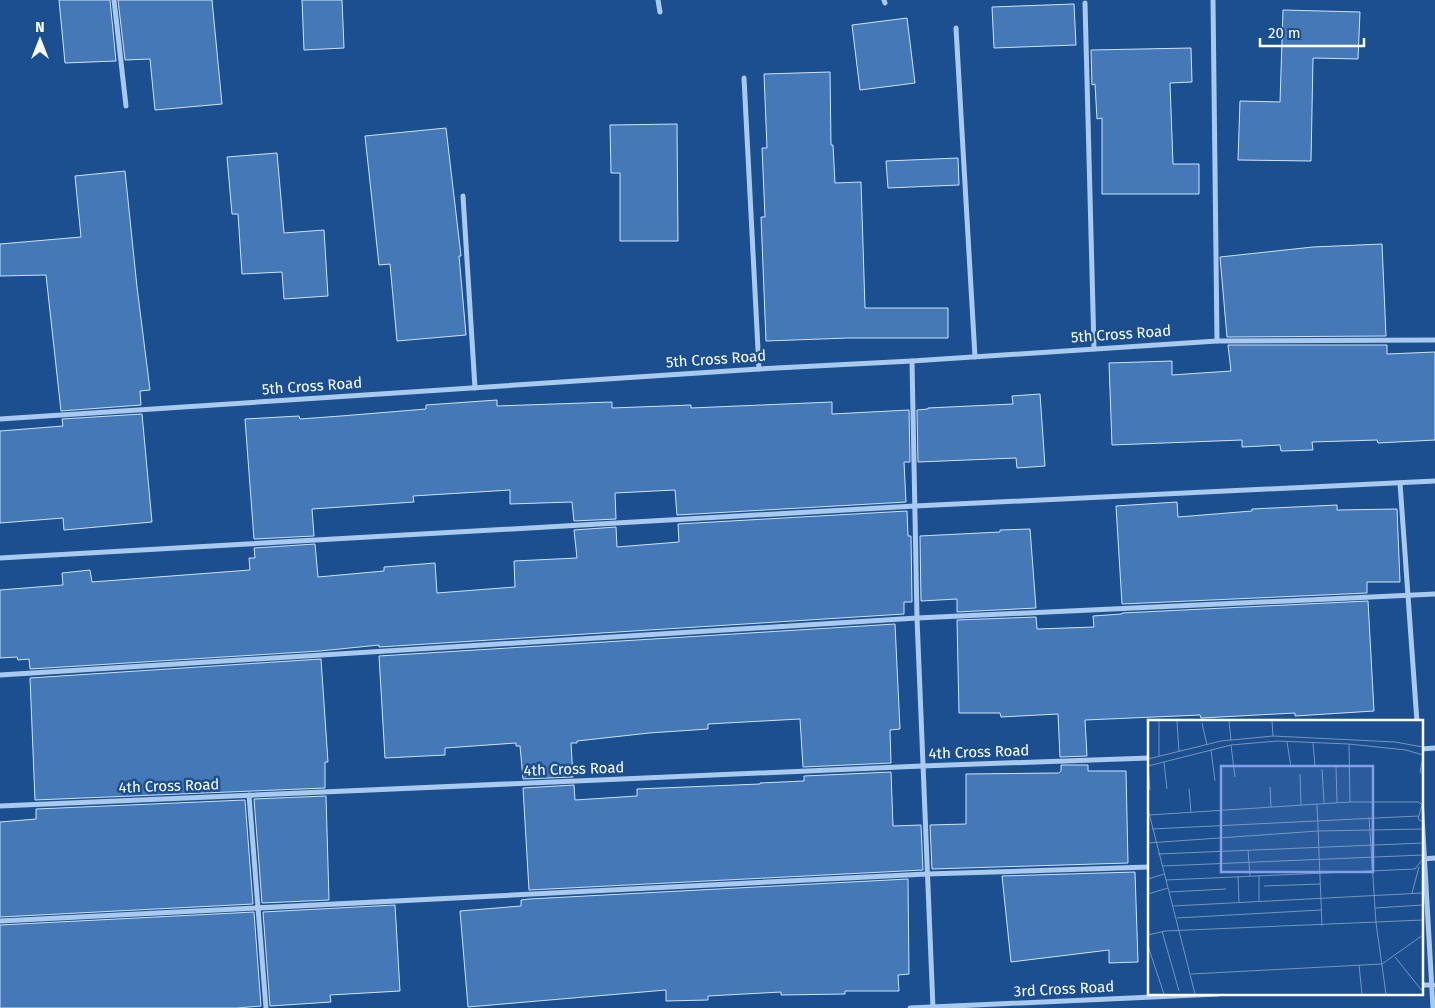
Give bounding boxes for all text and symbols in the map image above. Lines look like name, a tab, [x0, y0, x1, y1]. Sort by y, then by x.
north arrow	[15, 15, 65, 65]
scale bar	[1260, 15, 1364, 47]
text: N	[35, 19, 45, 36]
text: 20 m	[1268, 24, 1301, 42]
street label: 5th Cross Road	[1070, 322, 1172, 346]
street label: 5th Cross Road	[665, 347, 767, 371]
street label: 5th Cross Road	[261, 374, 363, 398]
inset map	[1148, 720, 1422, 996]
street label: 4th Cross Road	[928, 741, 1030, 763]
street label: 4th Cross Road	[523, 758, 625, 780]
street label: 4th Cross Road	[118, 775, 220, 797]
street label: 3rd Cross Road	[1013, 977, 1115, 1001]

